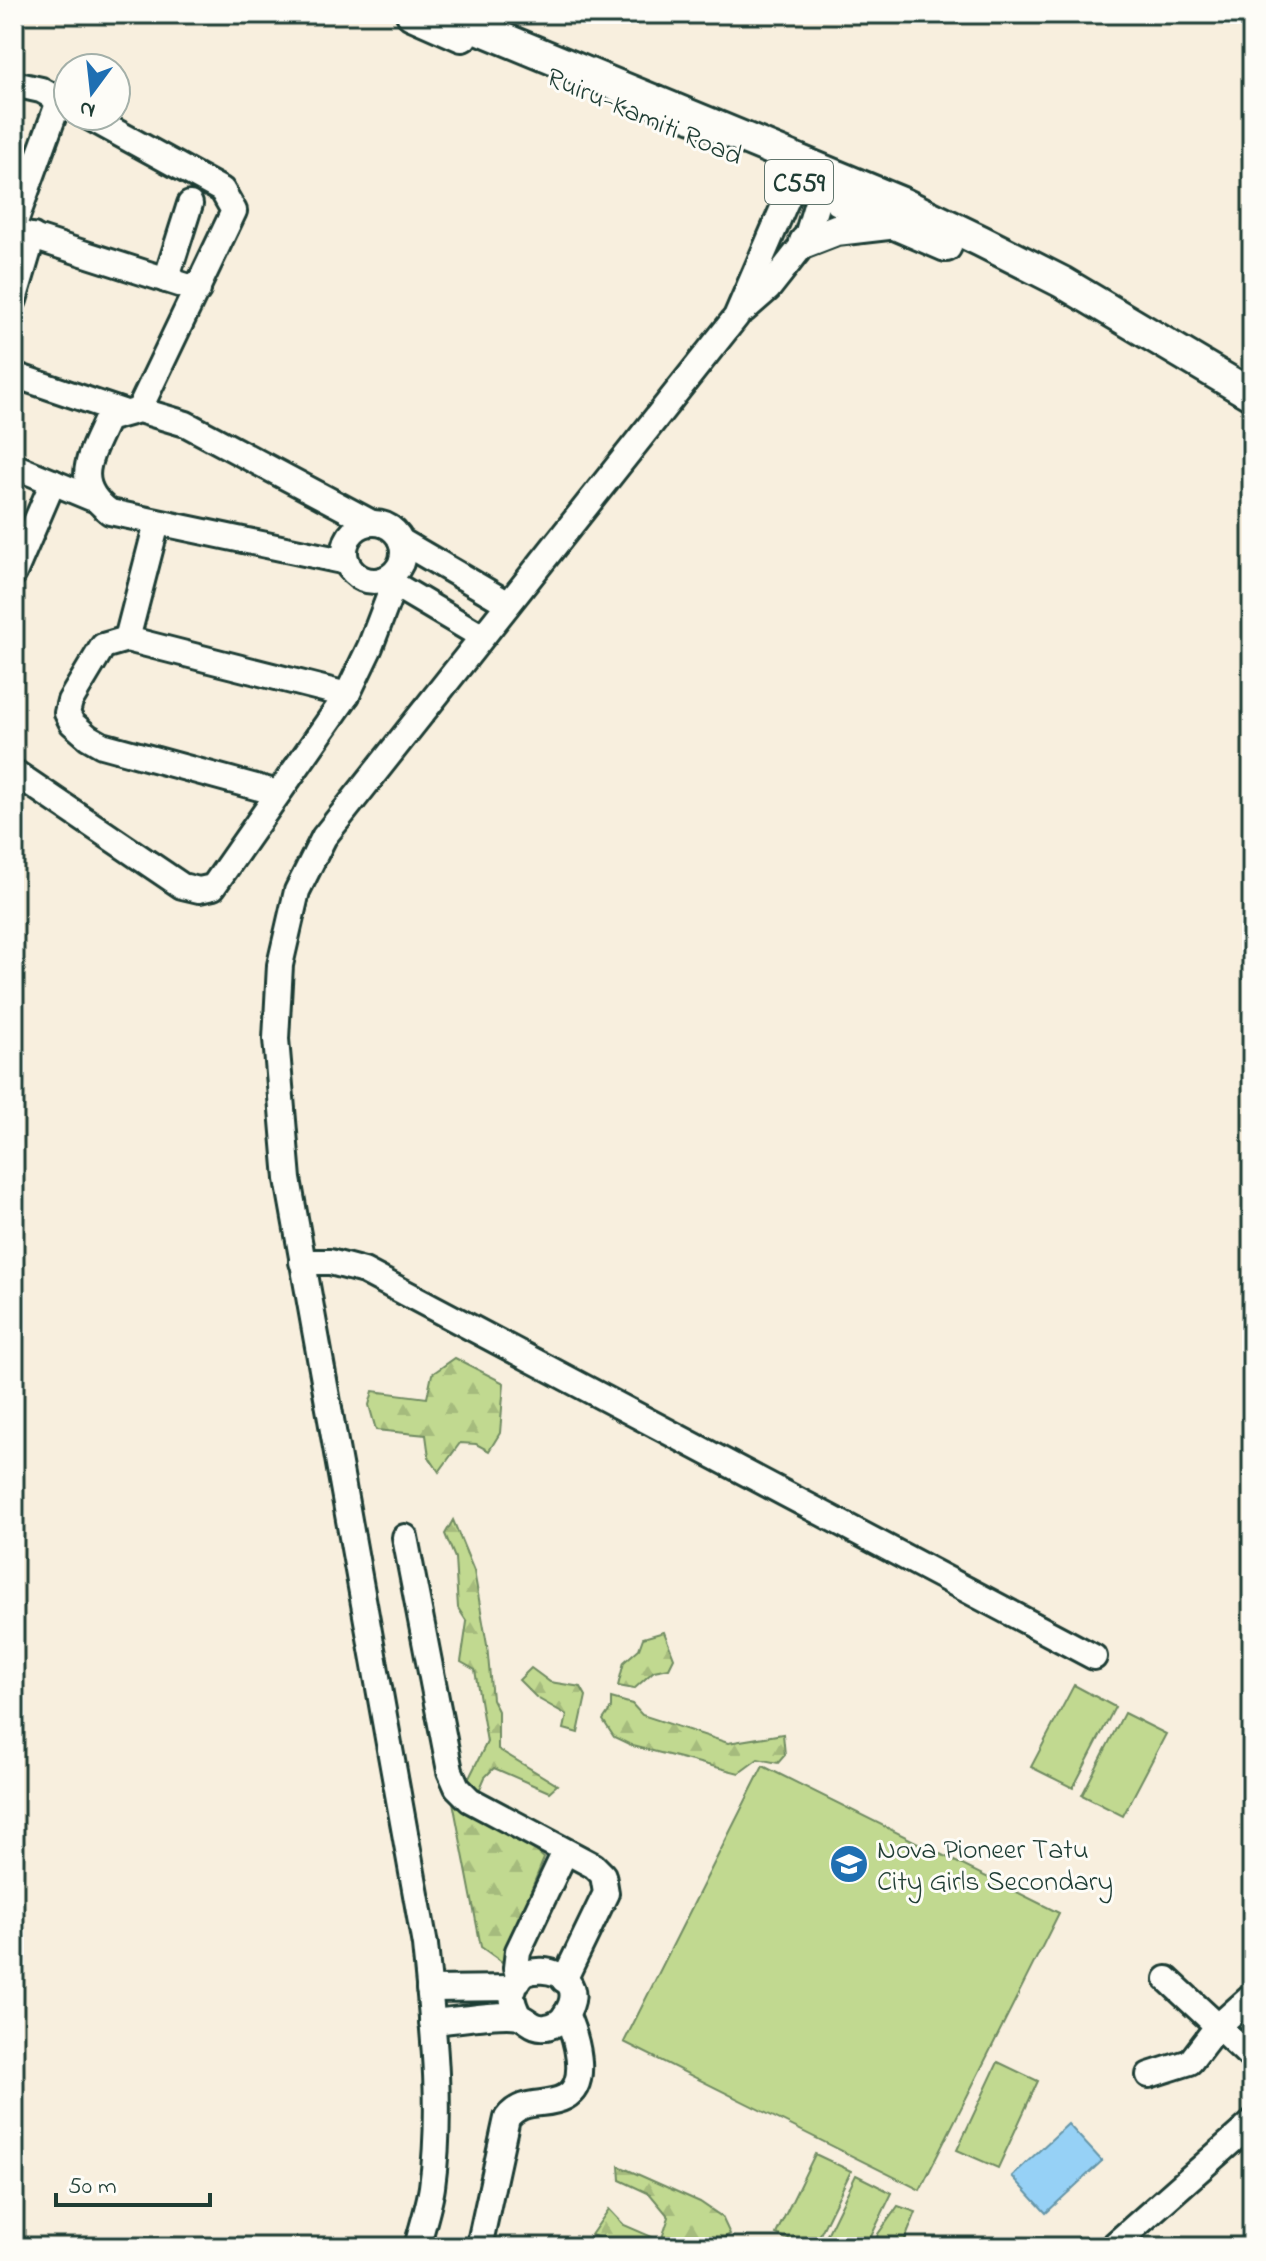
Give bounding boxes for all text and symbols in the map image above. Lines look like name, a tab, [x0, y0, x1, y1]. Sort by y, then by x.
north arrow	[52, 52, 132, 132]
street label: Ruiru-Kamiti Road	[539, 58, 748, 178]
text: N	[76, 91, 99, 126]
road number: C559	[765, 160, 833, 204]
place label: Nova Pioneer Tatu City Girls Secondary	[877, 1831, 1113, 1904]
school or university icon: Nova Pioneer Tatu City Girls Secondary	[828, 1843, 870, 1885]
scale bar	[56, 2157, 210, 2207]
text: 50 m	[68, 2170, 117, 2205]

